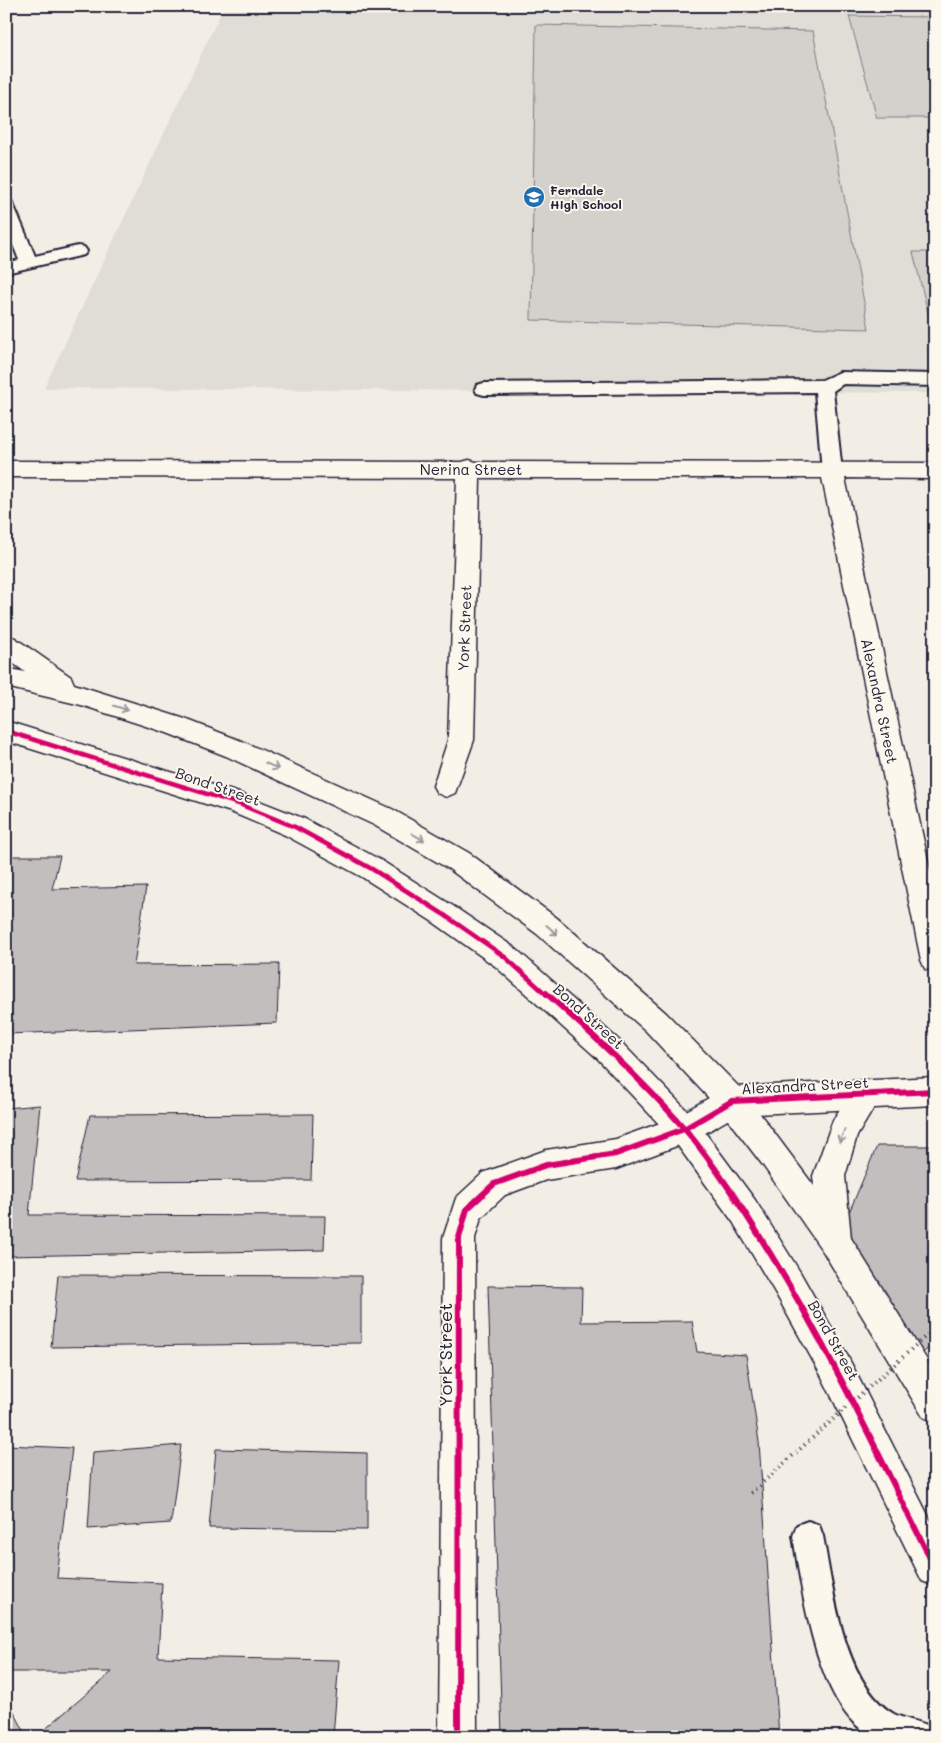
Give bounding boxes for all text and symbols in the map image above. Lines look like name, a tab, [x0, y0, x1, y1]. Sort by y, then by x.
place label: Ferndale High School	[550, 182, 622, 212]
school or university icon: Ferndale High School	[522, 185, 546, 209]
street label: Nerina Street	[420, 459, 522, 479]
street label: York Street	[452, 584, 476, 672]
street label: Alexandra Street	[857, 636, 903, 766]
one-way arrow	[112, 704, 128, 714]
street label: Bond Street	[173, 762, 263, 810]
one-way arrow	[264, 762, 279, 772]
one-way arrow	[411, 833, 425, 843]
one-way arrow	[545, 924, 558, 936]
street label: Bond Street	[549, 979, 629, 1053]
street label: Alexandra Street	[741, 1072, 869, 1098]
one-way arrow	[837, 1128, 847, 1143]
street label: Bond Street	[804, 1296, 864, 1384]
street label: York Street	[433, 1303, 457, 1407]

